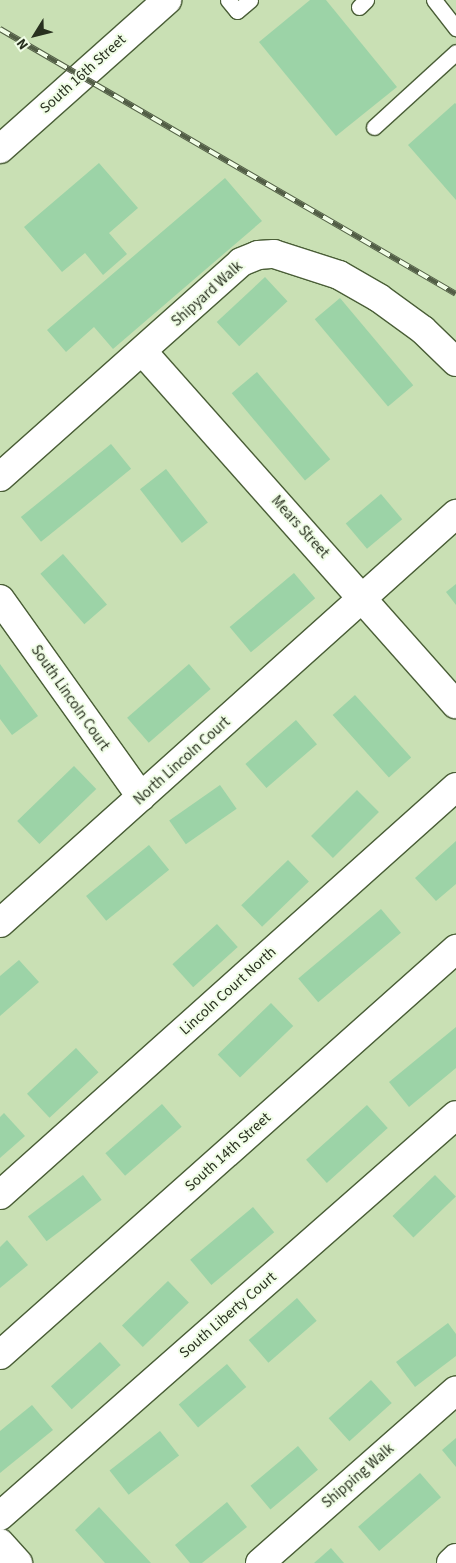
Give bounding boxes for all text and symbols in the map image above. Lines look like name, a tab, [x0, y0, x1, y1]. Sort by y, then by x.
north arrow	[10, 10, 60, 60]
street label: South 16th Street	[36, 31, 130, 117]
text: N	[12, 34, 34, 53]
street label: Shipyard Walk	[168, 257, 246, 331]
street label: Mears Street	[267, 492, 333, 562]
street label: South Lincoln Court	[27, 642, 113, 754]
street label: North Lincoln Court	[130, 713, 234, 809]
street label: Lincoln Court North	[176, 943, 280, 1039]
street label: South 14th Street	[181, 1109, 275, 1195]
street label: South Liberty Court	[176, 1268, 280, 1362]
street label: Shipping Walk	[318, 1440, 398, 1512]

